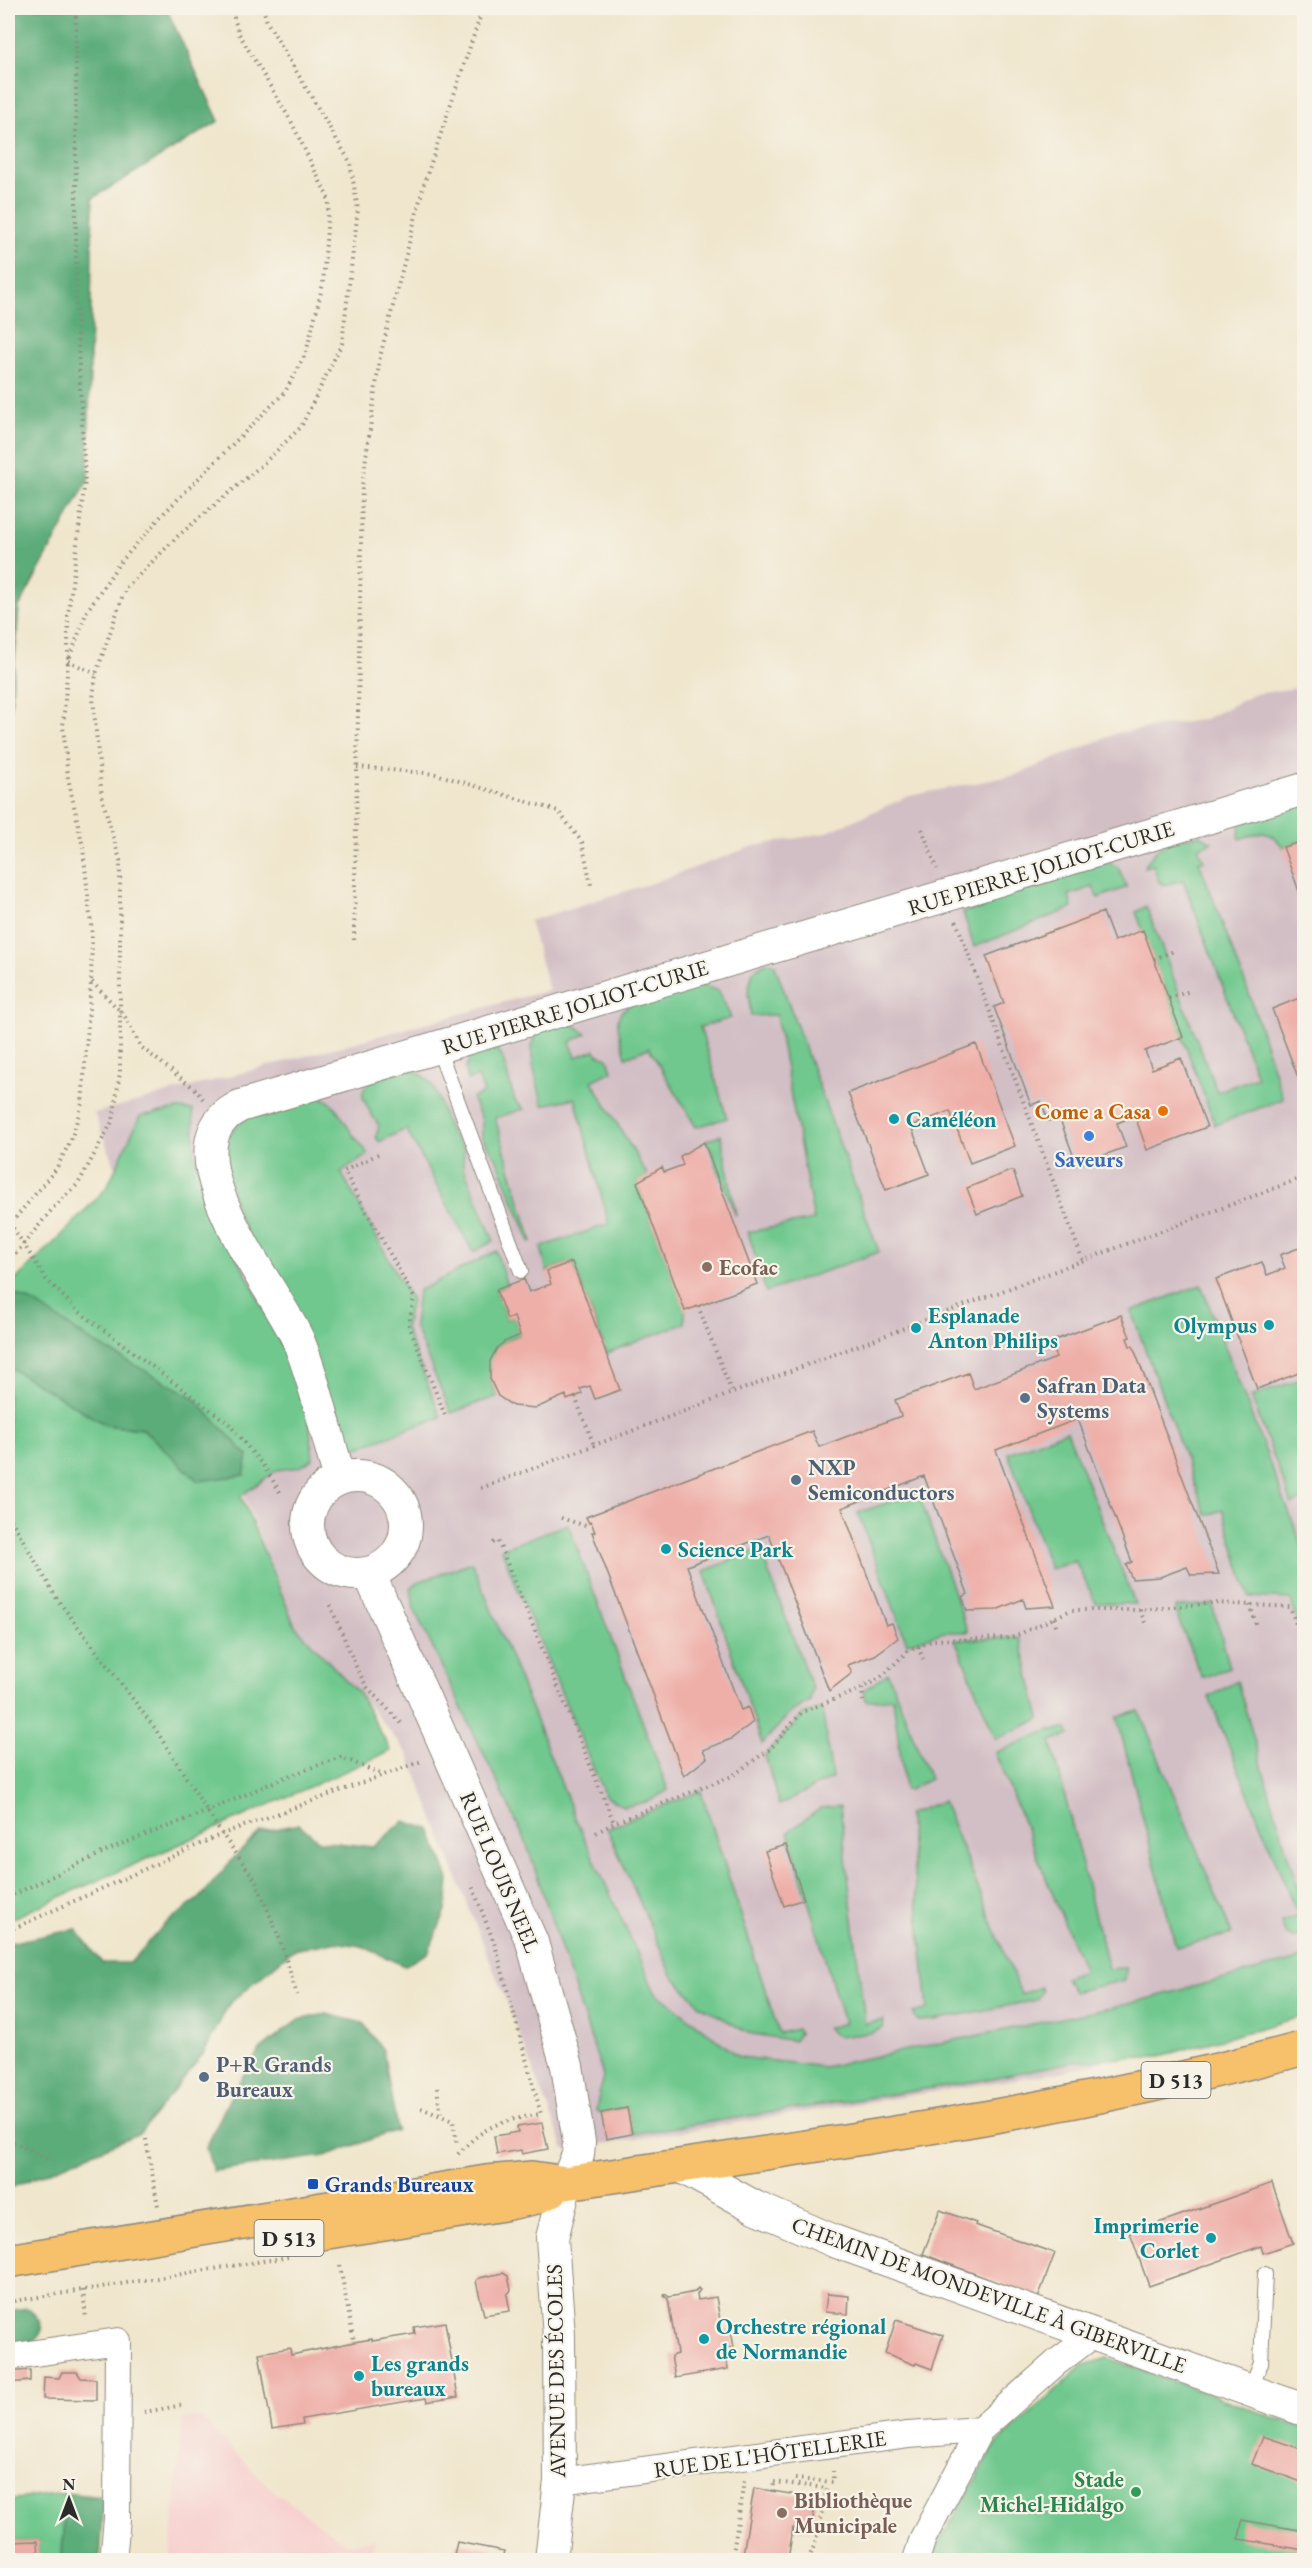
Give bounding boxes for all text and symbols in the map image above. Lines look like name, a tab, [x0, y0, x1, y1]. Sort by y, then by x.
street label: RUE PIERRE JOLIOT-CURIE	[904, 814, 1178, 922]
street label: RUE PIERRE JOLIOT-CURIE	[438, 953, 712, 1061]
place label: Come a Casa	[1035, 1097, 1151, 1126]
marker: Come a Casa	[1156, 1104, 1170, 1118]
place label: Caméléon	[906, 1105, 997, 1134]
marker: Caméléon	[887, 1112, 901, 1126]
marker: Saveurs	[1082, 1129, 1096, 1143]
place label: Saveurs	[1055, 1145, 1123, 1174]
place label: Ecofac	[719, 1253, 778, 1282]
marker: Ecofac	[700, 1260, 714, 1274]
place label: Esplanade Anton Philips	[927, 1301, 1058, 1355]
place label: Olympus	[1174, 1311, 1257, 1340]
marker: Olympus	[1262, 1318, 1276, 1332]
marker: Esplanade Anton Philips	[909, 1321, 923, 1335]
place label: Safran Data Systems	[1037, 1371, 1147, 1425]
marker: Safran Data Systems	[1018, 1391, 1032, 1405]
place label: NXP Semiconductors	[808, 1453, 955, 1507]
marker: NXP Semiconductors	[789, 1473, 803, 1487]
place label: Science Park	[678, 1535, 794, 1564]
marker: Science Park	[659, 1542, 673, 1556]
street label: RUE LOUIS NEEL	[453, 1787, 547, 1957]
place label: P+R Grands Bureaux	[216, 2050, 331, 2104]
road number: D 513	[1142, 2062, 1210, 2098]
marker: P+R Grands Bureaux	[197, 2070, 211, 2084]
place label: Grands Bureaux	[325, 2170, 474, 2199]
marker: Grands Bureaux	[306, 2177, 320, 2191]
street label: CHEMIN DE MONDEVILLE À GIBERVILLE	[788, 2210, 1190, 2380]
place label: Imprimerie Corlet	[1094, 2211, 1200, 2265]
road number: D 513	[254, 2220, 324, 2256]
marker: Imprimerie Corlet	[1204, 2231, 1218, 2245]
street label: AVENUE DES ÉCOLES	[540, 2264, 572, 2479]
place label: Orchestre régional de Normandie	[716, 2312, 886, 2366]
marker: Orchestre régional de Normandie	[697, 2332, 711, 2346]
place label: Les grands bureaux	[371, 2349, 469, 2403]
marker: Les grands bureaux	[352, 2369, 366, 2383]
street label: RUE DE L'HÔTELLERIE	[652, 2423, 888, 2485]
place label: Stade Michel-Hidalgo	[980, 2465, 1124, 2519]
north arrow	[39, 2469, 99, 2529]
text: N	[63, 2474, 76, 2495]
marker: Stade Michel-Hidalgo	[1129, 2485, 1143, 2499]
place label: Bibliothèque Municipale	[794, 2486, 912, 2540]
marker: Bibliothèque Municipale	[775, 2506, 789, 2520]

